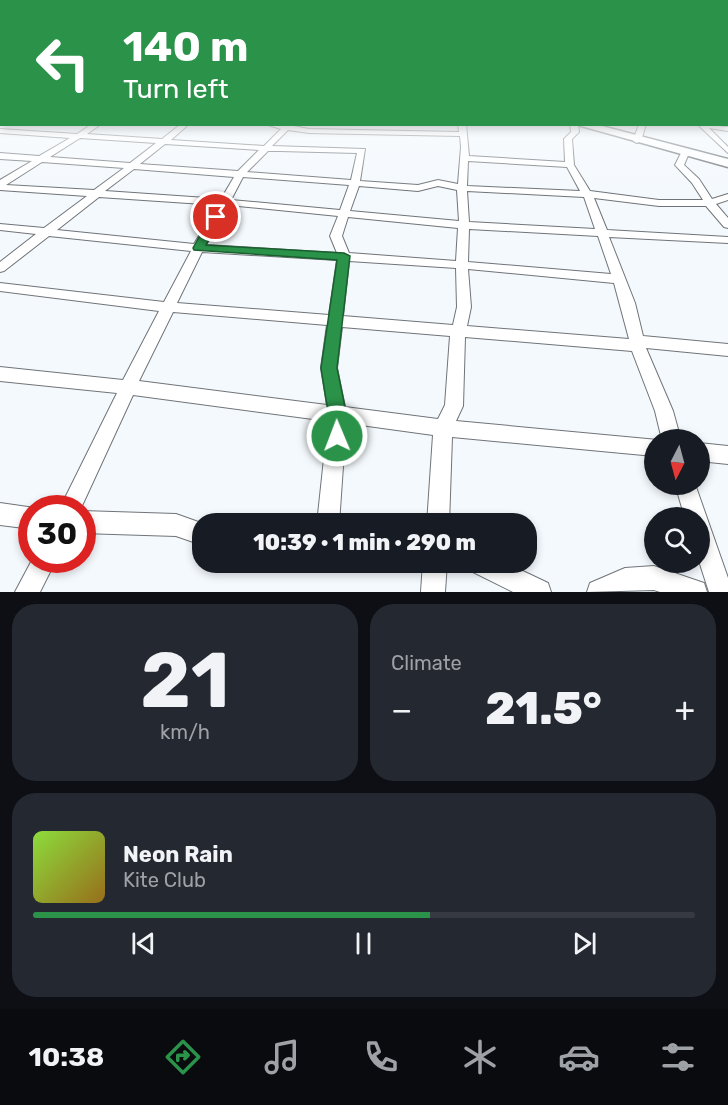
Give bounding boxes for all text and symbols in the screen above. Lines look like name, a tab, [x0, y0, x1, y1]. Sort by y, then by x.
text: 140 m	[123, 22, 249, 72]
icon: left	[24, 24, 102, 102]
text: Turn left	[123, 73, 228, 105]
pin	[190, 191, 241, 242]
icon: arrive	[199, 200, 232, 233]
position arrow	[305, 404, 369, 468]
north arrow	[644, 429, 710, 495]
map controls	[644, 429, 710, 573]
speed limit sign: 30	[18, 495, 96, 573]
button: search	[644, 507, 710, 573]
text: 10:39 · 1 min · 290 m	[253, 529, 476, 556]
text: 21	[140, 634, 230, 727]
text: Climate	[391, 651, 462, 675]
text: 21.5°	[485, 682, 602, 735]
text: −	[391, 690, 412, 729]
text: +	[674, 690, 695, 729]
text: km/h	[160, 720, 210, 744]
text: Neon Rain	[123, 841, 233, 868]
text: Kite Club	[123, 868, 206, 892]
icon: previous	[127, 927, 160, 960]
icon: pause	[347, 927, 380, 960]
icon: next	[568, 927, 601, 960]
icon: directions	[162, 1036, 204, 1078]
icon: music	[261, 1036, 303, 1078]
icon: phone	[360, 1036, 402, 1078]
icon: climate	[459, 1036, 501, 1078]
icon: car	[558, 1036, 600, 1078]
icon: filters	[657, 1036, 699, 1078]
text: 10:38	[29, 1041, 104, 1073]

